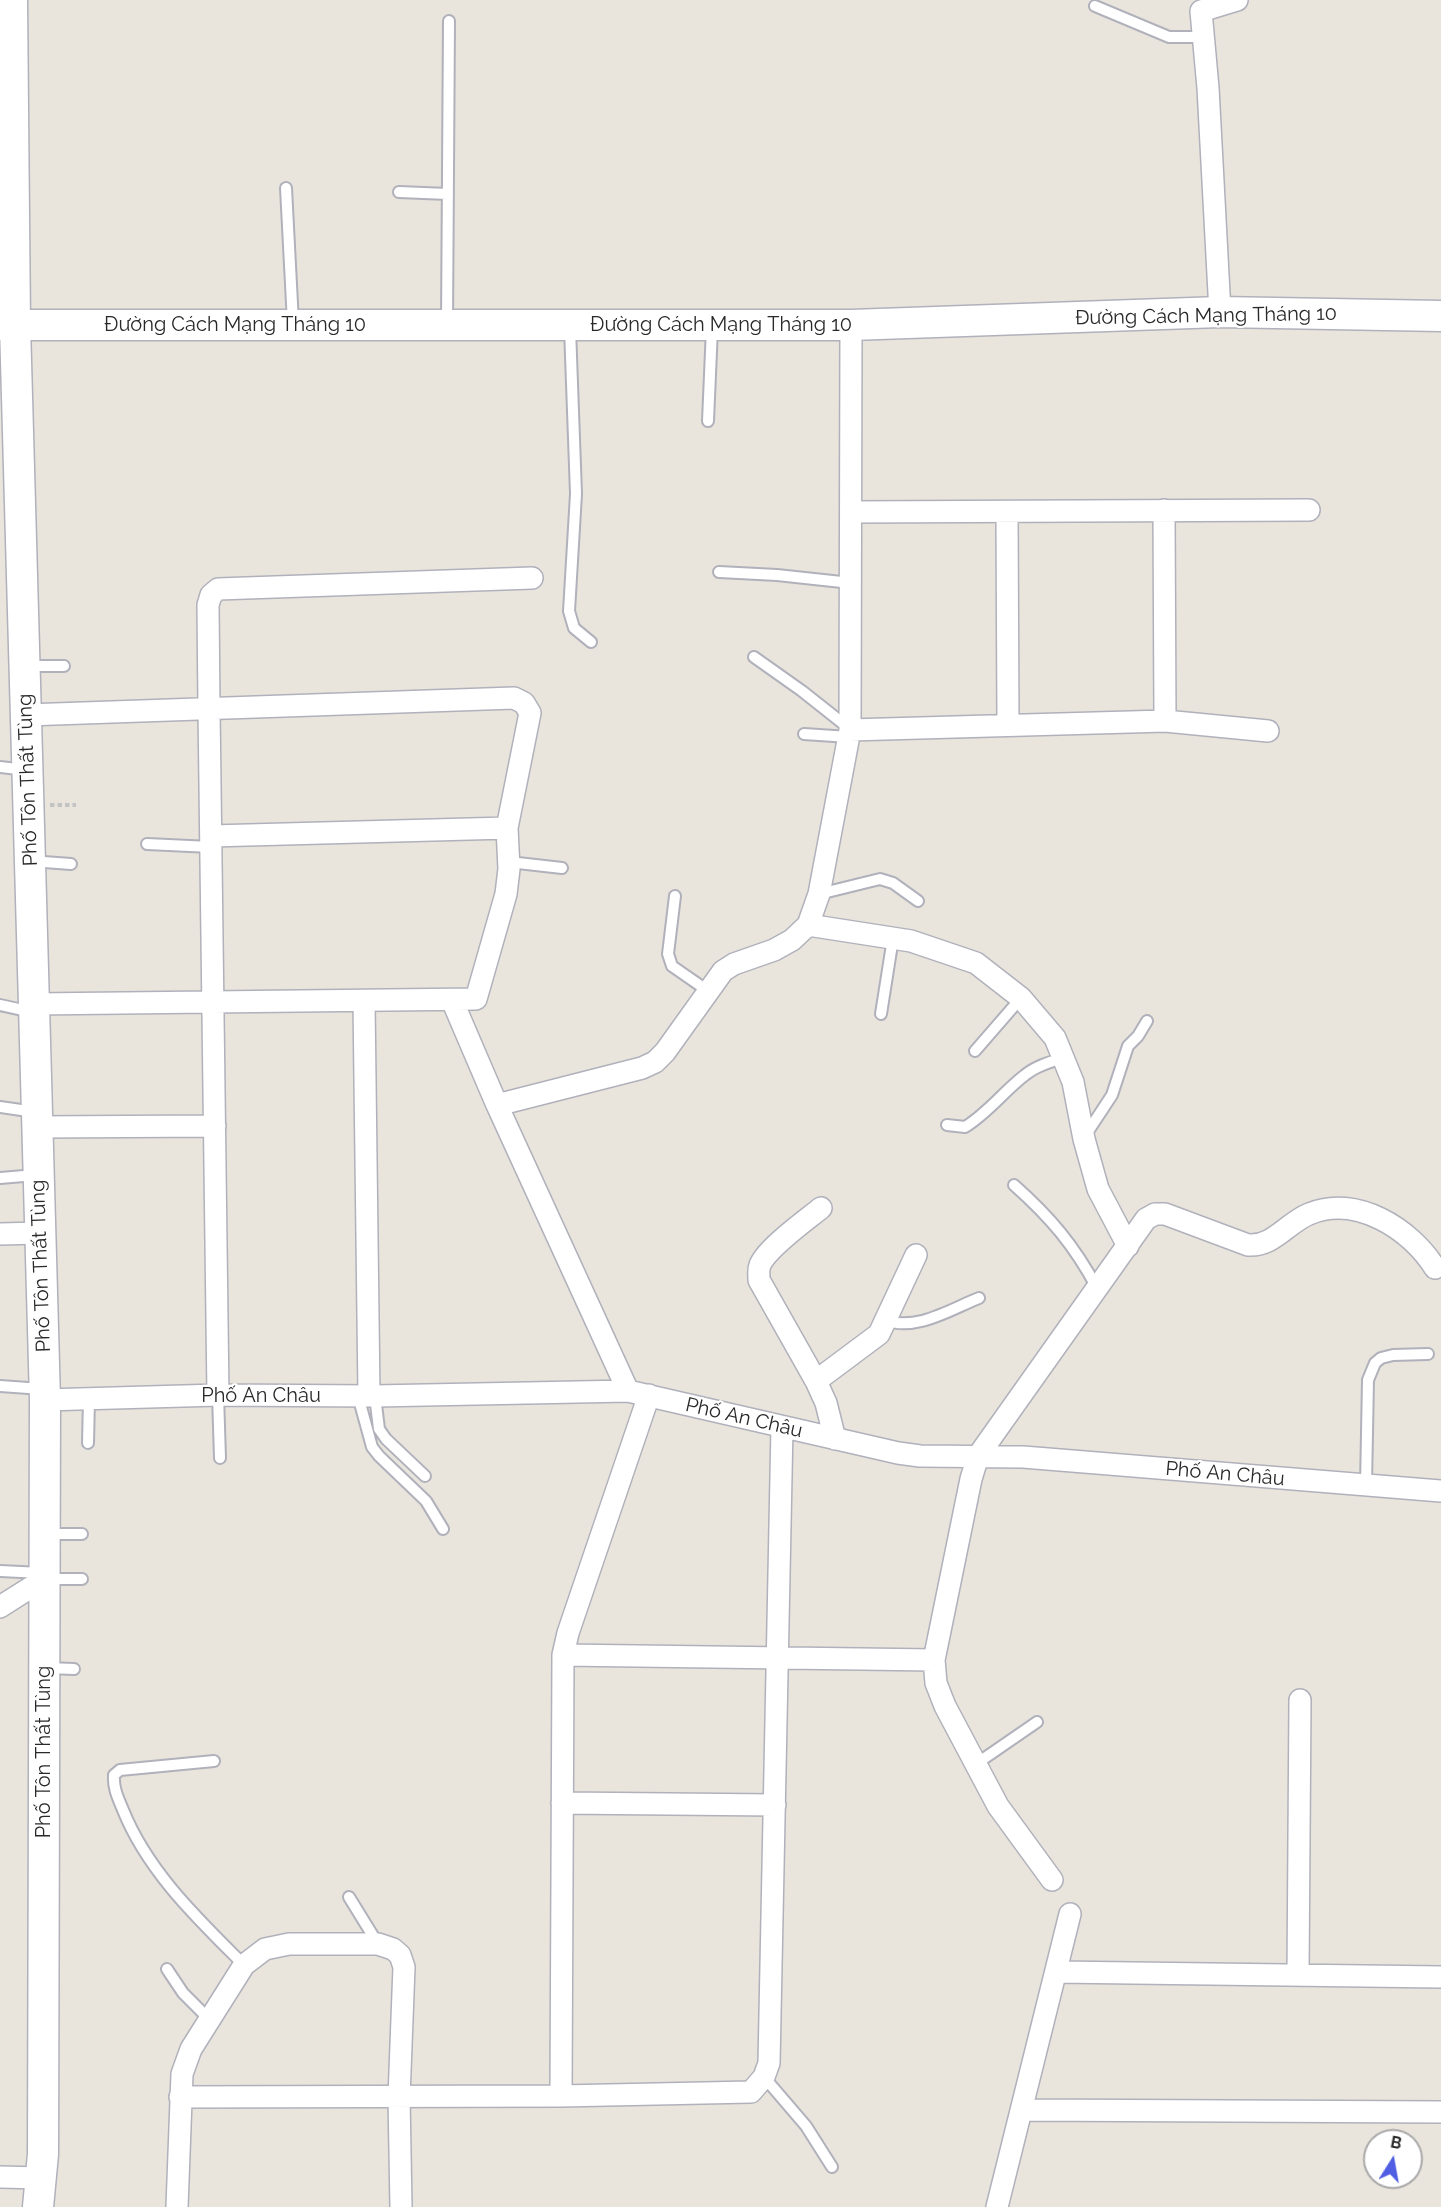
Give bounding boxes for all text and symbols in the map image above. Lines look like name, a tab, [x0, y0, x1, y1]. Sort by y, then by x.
street label: Đường Cách Mạng Tháng 10	[1075, 302, 1337, 330]
street label: Đường Cách Mạng Tháng 10	[104, 313, 366, 337]
street label: Đường Cách Mạng Tháng 10	[590, 313, 852, 337]
street label: Phố Tôn Thất Tùng	[13, 693, 43, 867]
street label: Phố Tôn Thất Tùng	[26, 1179, 56, 1353]
street label: Phố An Châu	[201, 1384, 321, 1408]
street label: Phố An Châu	[683, 1393, 805, 1443]
street label: Phố An Châu	[1164, 1457, 1286, 1491]
street label: Phố Tôn Thất Tùng	[32, 1666, 56, 1838]
north arrow	[1363, 2129, 1423, 2189]
text: B	[1389, 2132, 1403, 2153]

